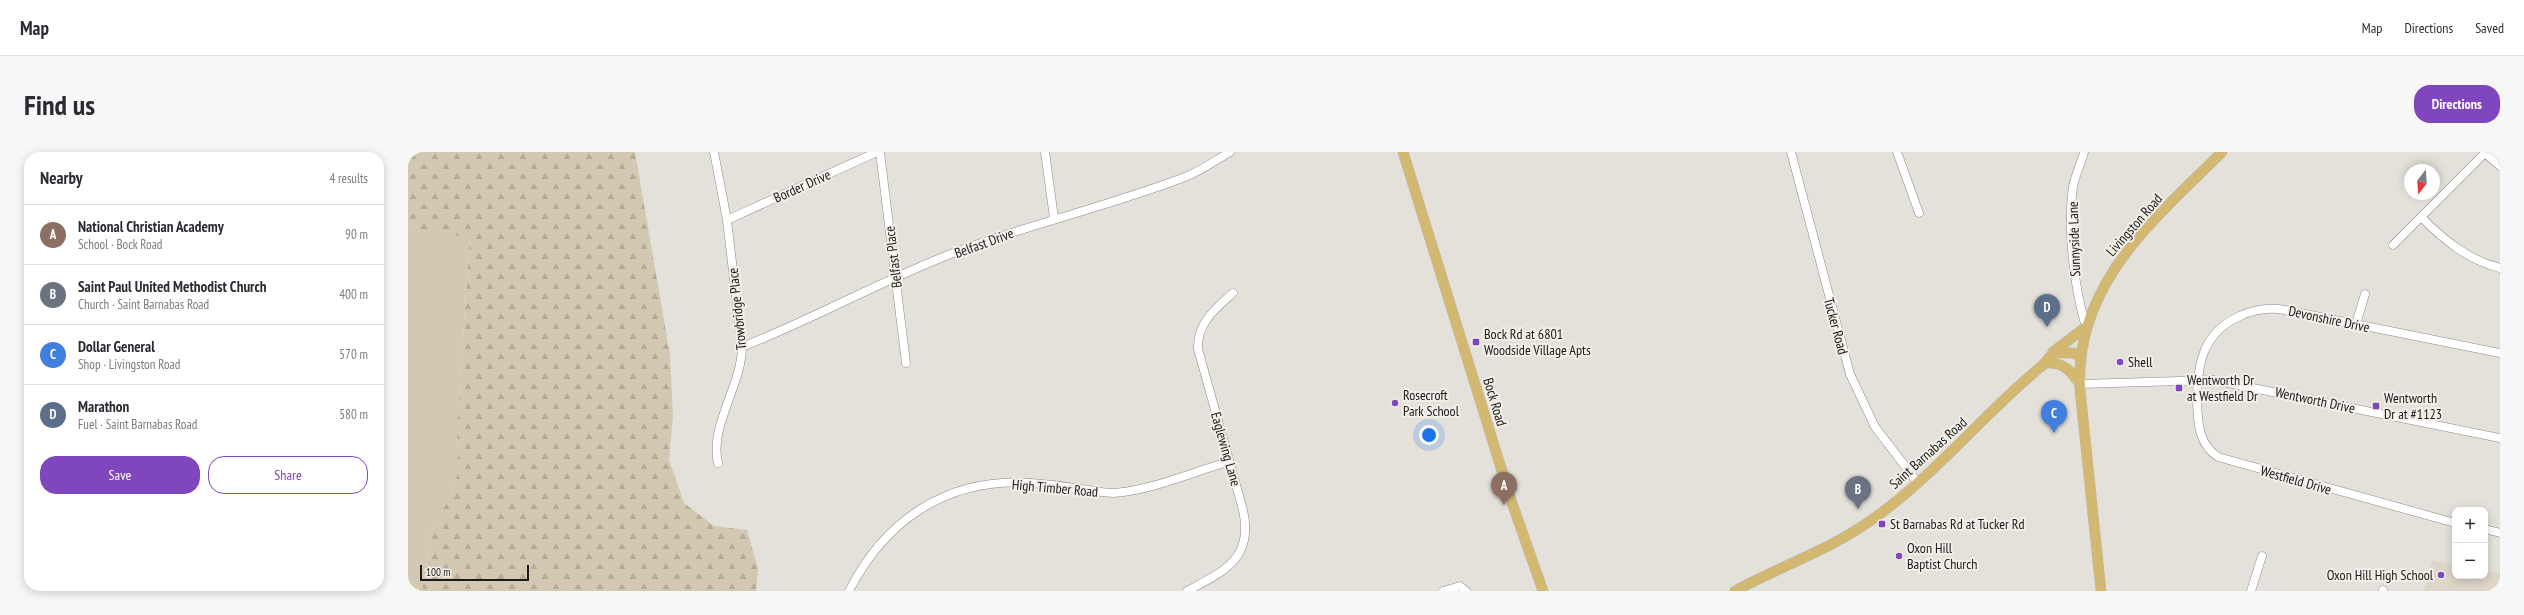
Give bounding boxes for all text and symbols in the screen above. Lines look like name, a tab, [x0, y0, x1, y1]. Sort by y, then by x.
text: Map	[20, 16, 49, 40]
text: Map	[2362, 19, 2382, 37]
text: Directions	[2404, 19, 2453, 37]
text: Saved	[2475, 19, 2504, 37]
button: Directions	[2414, 85, 2500, 123]
text: Find us	[24, 86, 95, 123]
north arrow	[2404, 164, 2440, 200]
street label: Border Drive	[771, 165, 834, 207]
text: Nearby	[40, 167, 83, 189]
text: 4 results	[329, 170, 368, 187]
street label: Livingston Road	[2102, 190, 2166, 260]
street label: Sunnyside Lane	[2064, 201, 2084, 277]
text: National Christian Academy	[78, 217, 224, 236]
street label: Belfast Drive	[952, 224, 1016, 262]
street label: Belfast Place	[880, 225, 906, 289]
text: A	[50, 226, 56, 243]
text: 90 m	[345, 226, 368, 243]
text: School · Bock Road	[78, 236, 163, 253]
street label: Trowbridge Place	[724, 267, 750, 351]
text: Saint Paul United Methodist Church	[78, 277, 267, 296]
text: B	[50, 286, 56, 303]
text: 400 m	[339, 286, 368, 303]
pin: D	[2034, 294, 2060, 327]
text: Church · Saint Barnabas Road	[78, 296, 209, 313]
street label: Tucker Road	[1820, 296, 1852, 356]
street label: Devonshire Drive	[2287, 302, 2371, 336]
place label: Bock Rd at 6801 Woodside Village Apts	[1484, 325, 1591, 359]
text: Dollar General	[78, 337, 155, 356]
marker: Bock Rd at 6801 Woodside Village Apts	[1471, 337, 1481, 347]
text: C	[50, 346, 56, 363]
text: 570 m	[339, 346, 368, 363]
place label: Shell	[2128, 353, 2153, 371]
text: Shop · Livingston Road	[78, 356, 180, 373]
marker: Shell	[2115, 357, 2125, 367]
place label: Wentworth Dr at Westfield Dr	[2187, 371, 2258, 405]
street label: Bock Road	[1479, 376, 1511, 428]
marker: Wentworth Dr at Westfield Dr	[2174, 383, 2184, 393]
street label: Wentworth Drive	[2273, 383, 2357, 417]
place label: Rosecroft Park School	[1403, 386, 1460, 420]
place label: Wentworth Dr at #1123	[2384, 389, 2442, 423]
text: Marathon	[78, 397, 129, 416]
marker: Rosecroft Park School	[1390, 398, 1400, 408]
pin: C	[2041, 400, 2067, 433]
marker: Wentworth Dr at #1123	[2371, 401, 2381, 411]
text: D	[50, 406, 56, 423]
text: 580 m	[339, 406, 368, 423]
street label: Eaglewing Lane	[1207, 410, 1245, 488]
street label: Saint Barnabas Road	[1885, 413, 1971, 493]
text: Fuel · Saint Barnabas Road	[78, 416, 197, 433]
your location	[1419, 425, 1439, 445]
button: Save	[40, 456, 200, 494]
button: Share	[208, 456, 368, 494]
street label: Westfield Drive	[2258, 461, 2334, 499]
pin: A	[1491, 472, 1517, 505]
street label: High Timber Road	[1011, 475, 1099, 501]
pin: B	[1845, 476, 1871, 509]
map controls	[2452, 507, 2488, 579]
button: +	[2452, 507, 2488, 543]
place label: St Barnabas Rd at Tucker Rd	[1890, 515, 2025, 533]
marker: St Barnabas Rd at Tucker Rd	[1877, 519, 1887, 529]
place label: Oxon Hill Baptist Church	[1907, 539, 1977, 573]
button: −	[2452, 543, 2488, 579]
marker: Oxon Hill Baptist Church	[1894, 551, 1904, 561]
scale bar	[420, 563, 529, 582]
text: 100 m	[426, 565, 450, 579]
place label: Oxon Hill High School	[2327, 566, 2434, 584]
marker: Oxon Hill High School	[2436, 570, 2446, 580]

